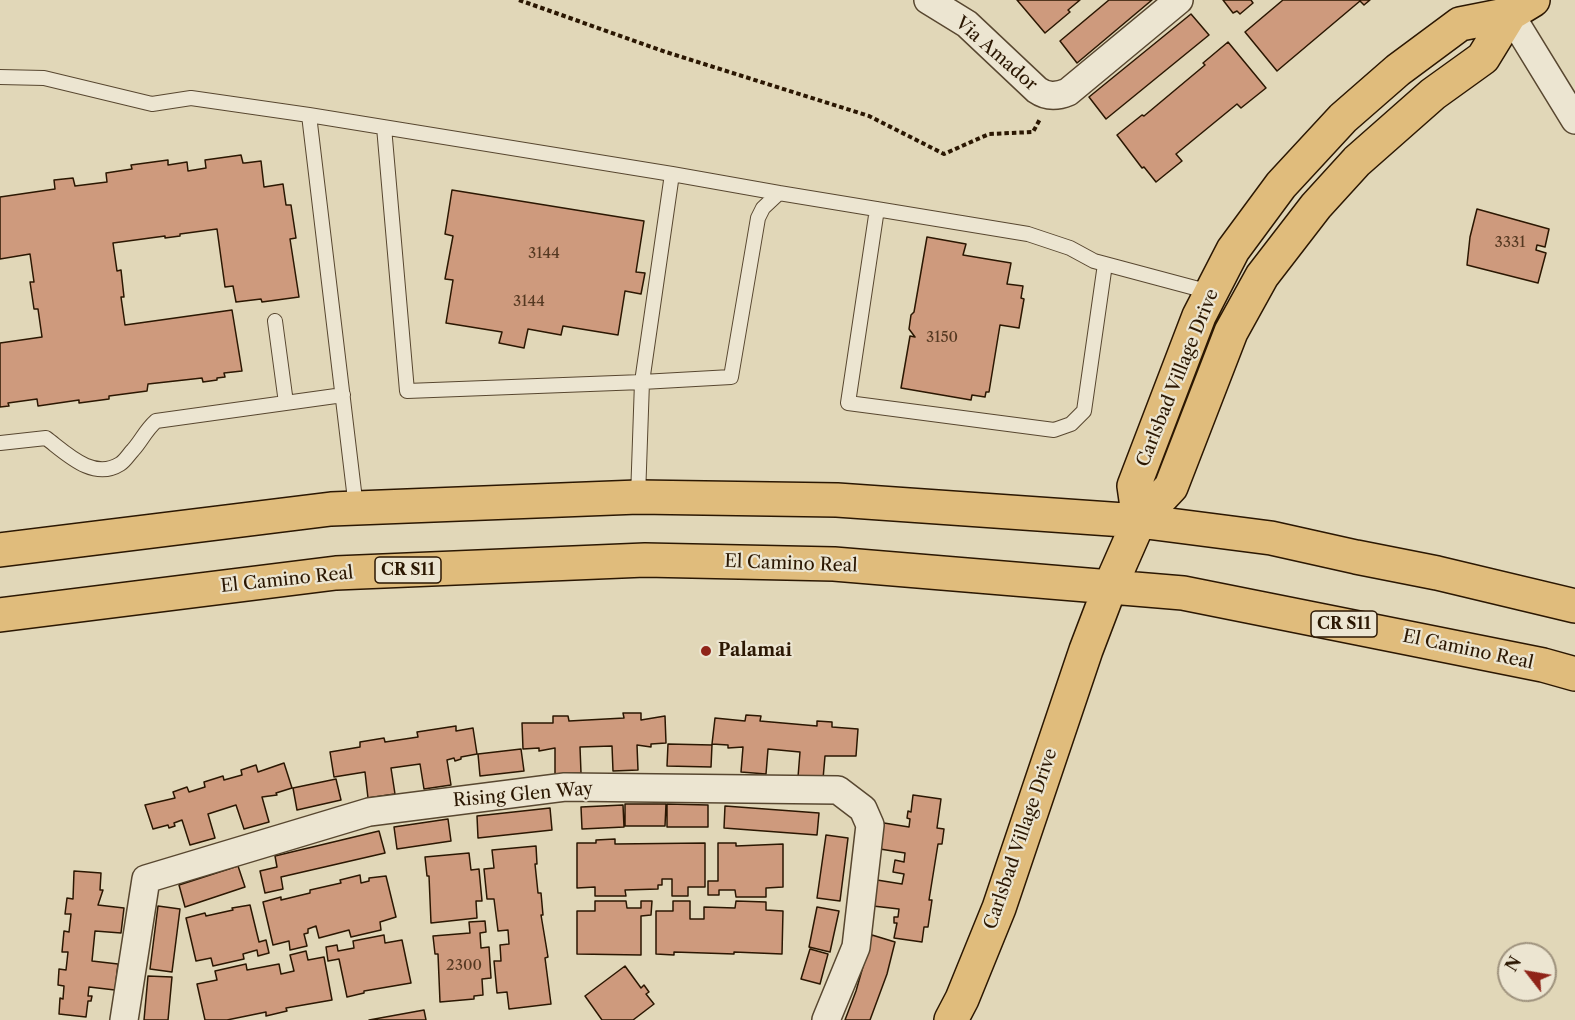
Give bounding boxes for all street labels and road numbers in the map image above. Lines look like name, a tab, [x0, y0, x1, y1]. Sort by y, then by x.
street label: Via Amador	[950, 12, 1042, 96]
street label: Carlsbad Village Drive	[1132, 286, 1224, 470]
street label: El Camino Real	[724, 551, 858, 577]
road number: CR S11	[375, 557, 441, 583]
street label: El Camino Real	[220, 562, 354, 598]
road number: CR S11	[1311, 611, 1377, 637]
street label: El Camino Real	[1401, 626, 1535, 674]
street label: Carlsbad Village Drive	[980, 746, 1062, 932]
street label: Rising Glen Way	[452, 778, 594, 812]

